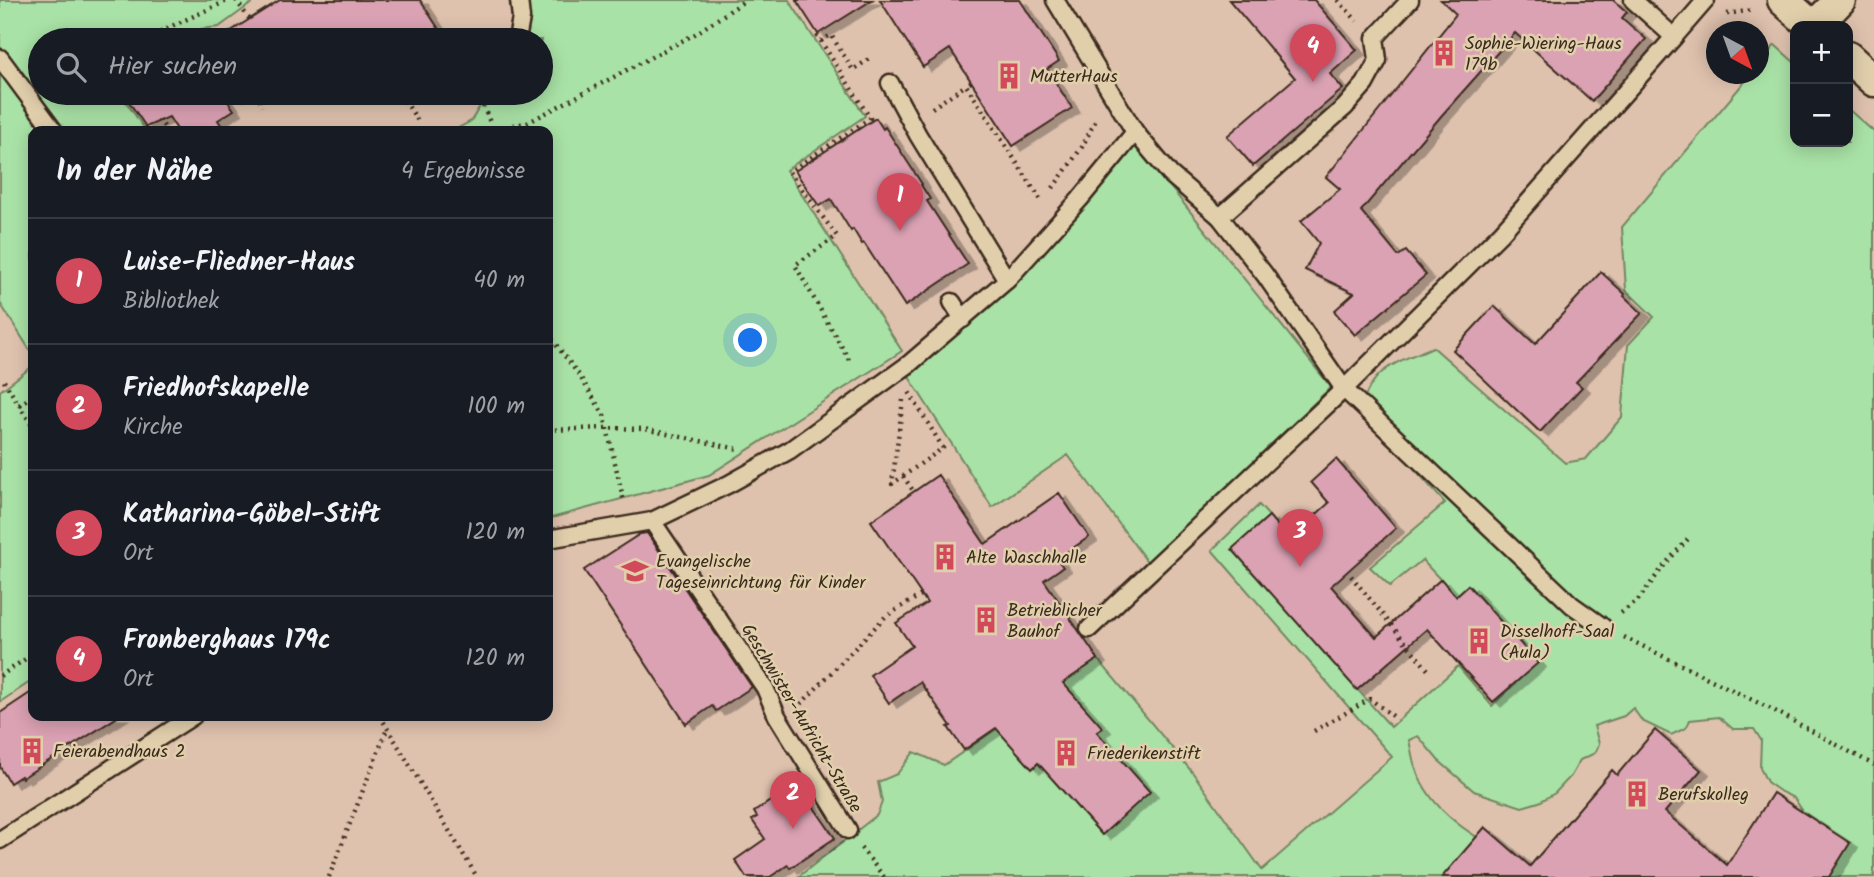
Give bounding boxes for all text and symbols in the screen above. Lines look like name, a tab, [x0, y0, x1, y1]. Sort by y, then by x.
north arrow	[1706, 21, 1769, 84]
map controls	[1790, 21, 1853, 147]
button: +	[1790, 21, 1853, 84]
pin: 4	[1290, 24, 1336, 82]
search box	[28, 28, 553, 105]
place label: Sophie-Wiering-Haus 179b	[1465, 30, 1622, 80]
building icon: Sophie-Wiering-Haus 179b	[1429, 38, 1459, 68]
text: Hier suchen	[108, 46, 237, 88]
icon: search	[52, 48, 90, 86]
building icon: MutterHaus	[994, 61, 1024, 91]
place label: MutterHaus	[1030, 63, 1118, 92]
button: −	[1790, 84, 1853, 147]
text: In der Nähe	[56, 148, 213, 196]
text: 4 Ergebnisse	[401, 154, 525, 190]
pin: 1	[877, 173, 923, 231]
text: Luise-Fliedner-Haus	[123, 242, 355, 284]
text: 1	[76, 263, 82, 299]
text: 40 m	[473, 263, 525, 299]
text: Bibliothek	[123, 284, 219, 320]
your location	[733, 323, 767, 357]
text: Friedhofskapelle	[123, 368, 309, 410]
text: 2	[72, 389, 86, 425]
text: 100 m	[467, 389, 525, 425]
text: Kirche	[123, 410, 183, 446]
text: Katharina-Göbel-Stift	[123, 494, 380, 536]
pin: 3	[1277, 509, 1323, 567]
text: 3	[73, 515, 85, 551]
text: 120 m	[465, 515, 525, 551]
text: Ort	[123, 536, 154, 572]
building icon: Alte Waschhalle	[930, 542, 960, 572]
place label: Alte Waschhalle	[966, 544, 1087, 573]
place label: Evangelische Tageseinrichtung für Kinder	[656, 548, 866, 598]
school or university icon: Evangelische Tageseinrichtung für Kinder	[620, 556, 650, 586]
place label: Betrieblicher Bauhof	[1007, 597, 1103, 647]
building icon: Betrieblicher Bauhof	[971, 605, 1001, 635]
street label: Geschwister-Aufricht-Straße	[732, 618, 869, 819]
place label: Disselhoff-Saal (Aula)	[1500, 618, 1615, 668]
text: Fronberghaus 179c	[123, 620, 331, 662]
building icon: Disselhoff-Saal (Aula)	[1464, 626, 1494, 656]
text: 4	[73, 641, 85, 677]
text: 120 m	[465, 641, 525, 677]
text: Ort	[123, 662, 154, 698]
building icon: Feierabendhaus 2	[17, 736, 47, 766]
place label: Feierabendhaus 2	[53, 738, 186, 767]
building icon: Friederikenstift	[1051, 738, 1081, 768]
place label: Friederikenstift	[1087, 740, 1202, 769]
pin: 2	[770, 771, 816, 829]
building icon: Berufskolleg	[1622, 779, 1652, 809]
place label: Berufskolleg	[1658, 781, 1749, 810]

